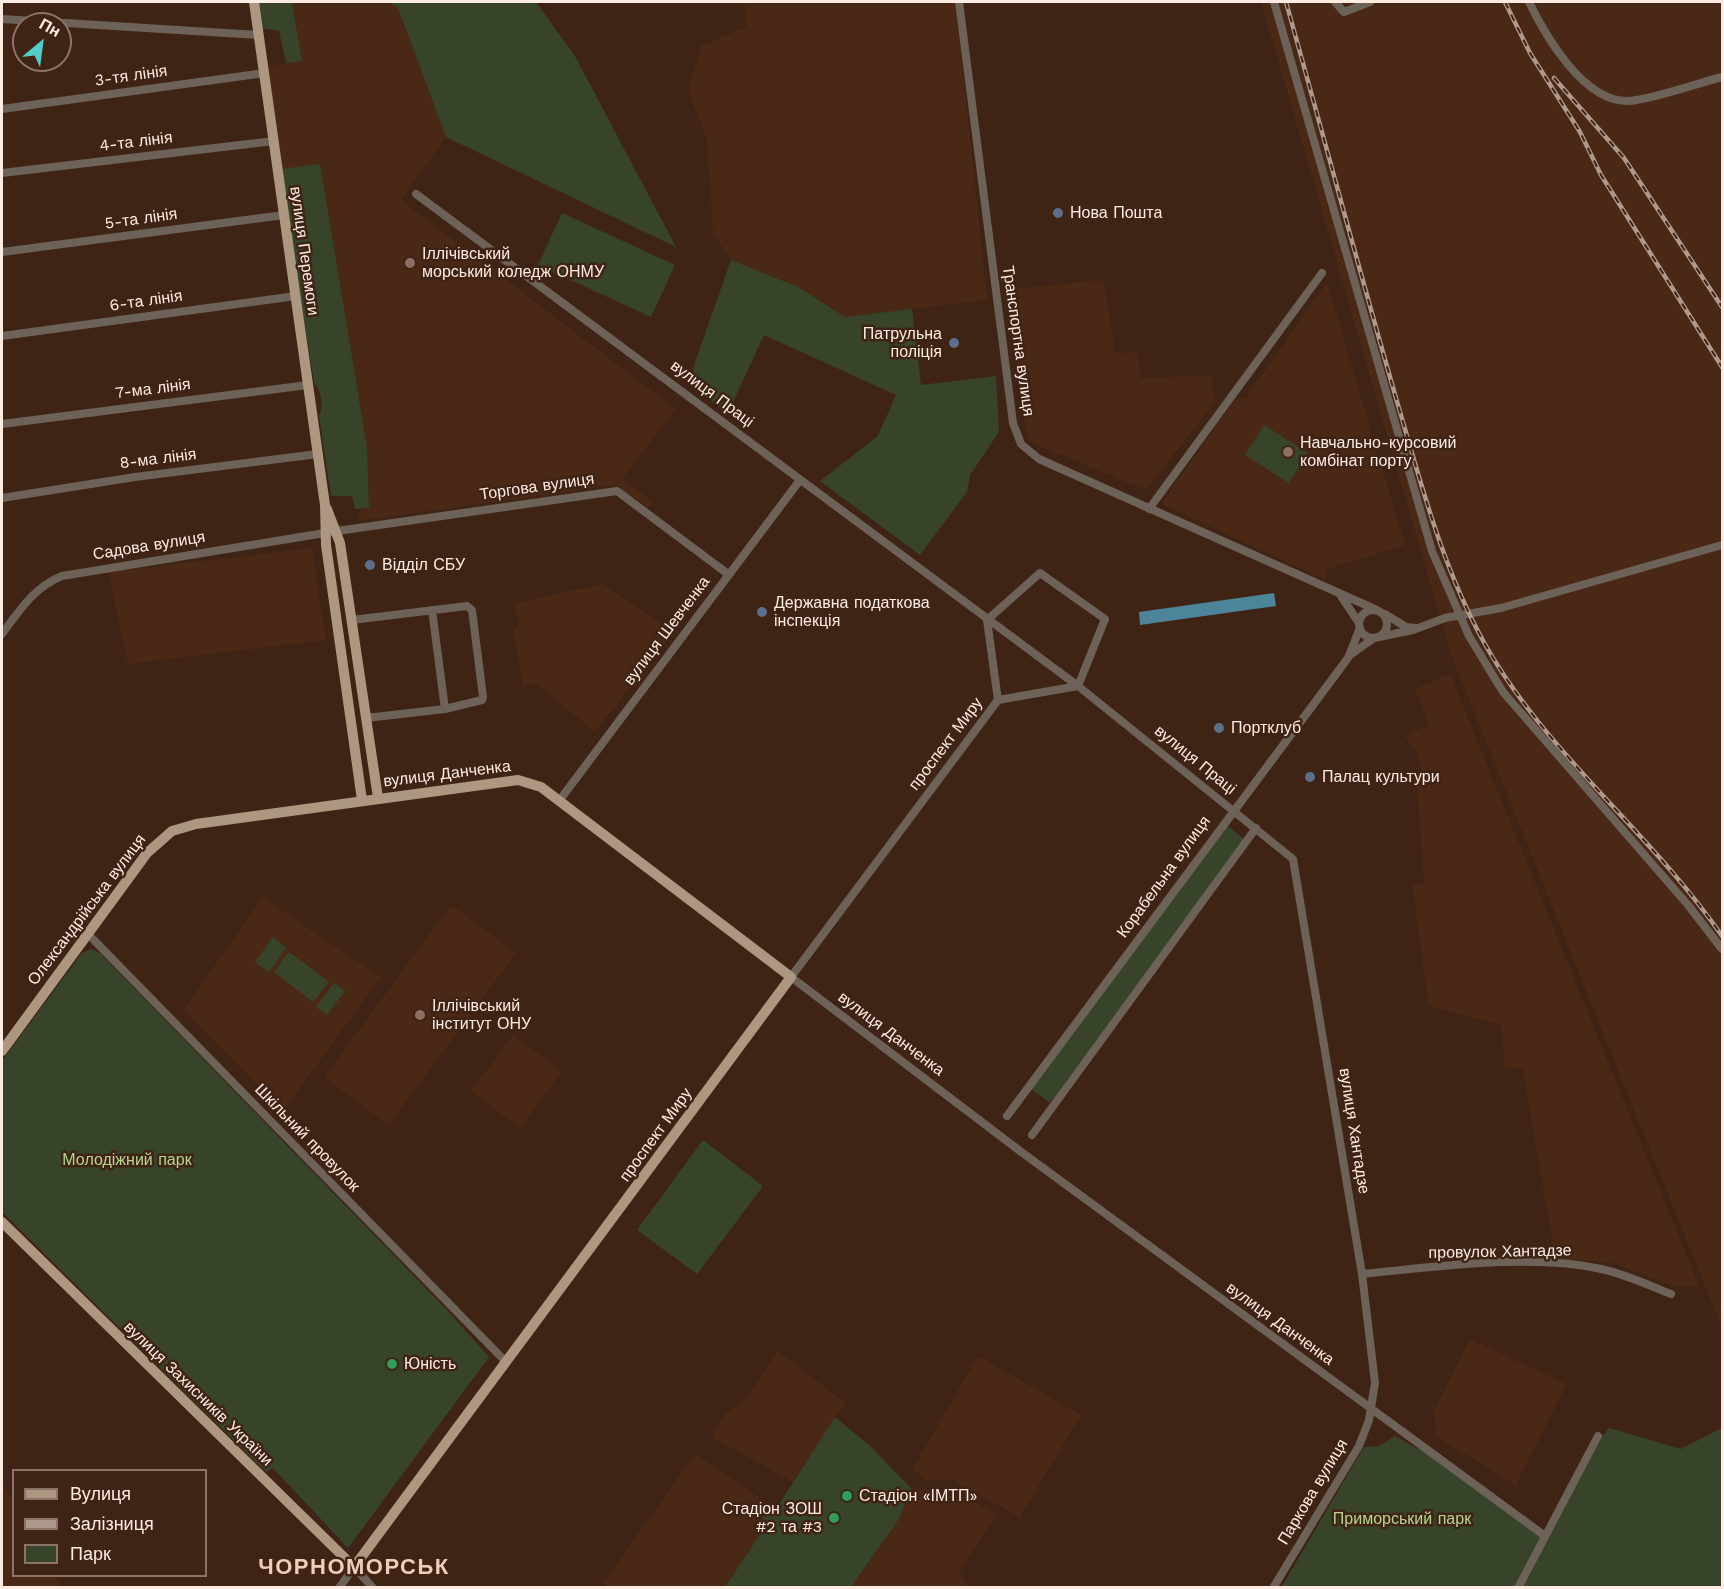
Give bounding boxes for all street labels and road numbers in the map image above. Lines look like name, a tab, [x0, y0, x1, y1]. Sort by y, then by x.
street label: 3-тя лінія	[94, 61, 168, 91]
street label: 4-та лінія	[98, 128, 174, 156]
street label: вулиця Перемоги	[285, 185, 323, 317]
street label: 5-та лінія	[104, 204, 178, 234]
street label: Транспортна вулиця	[998, 264, 1038, 418]
street label: 6-та лінія	[108, 286, 184, 316]
street label: вулиця Праці	[667, 356, 757, 432]
street label: 7-ма лінія	[114, 375, 192, 403]
street label: 8-ма лінія	[118, 445, 198, 473]
street label: Торгова вулиця	[479, 469, 595, 505]
street label: Садова вулиця	[91, 528, 207, 564]
street label: вулиця Шевченка	[620, 573, 714, 689]
street label: проспект Миру	[905, 694, 987, 794]
street label: вулиця Праці	[1150, 721, 1240, 799]
street label: вулиця Данченка	[382, 757, 512, 791]
street label: Корабельна вулиця	[1113, 812, 1215, 942]
street label: Олександрійська вулиця	[24, 831, 150, 989]
street label: вулиця Данченка	[834, 988, 948, 1080]
street label: вулиця Хантадзе	[1335, 1067, 1373, 1195]
street label: Шкільний провулок	[251, 1080, 363, 1196]
street label: проспект Миру	[616, 1084, 696, 1186]
street label: провулок Хантадзе	[1428, 1241, 1572, 1263]
street label: вулиця Данченка	[1222, 1279, 1338, 1369]
street label: вулиця Захисників України	[120, 1318, 276, 1470]
street label: Паркова вулиця	[1274, 1436, 1352, 1548]

